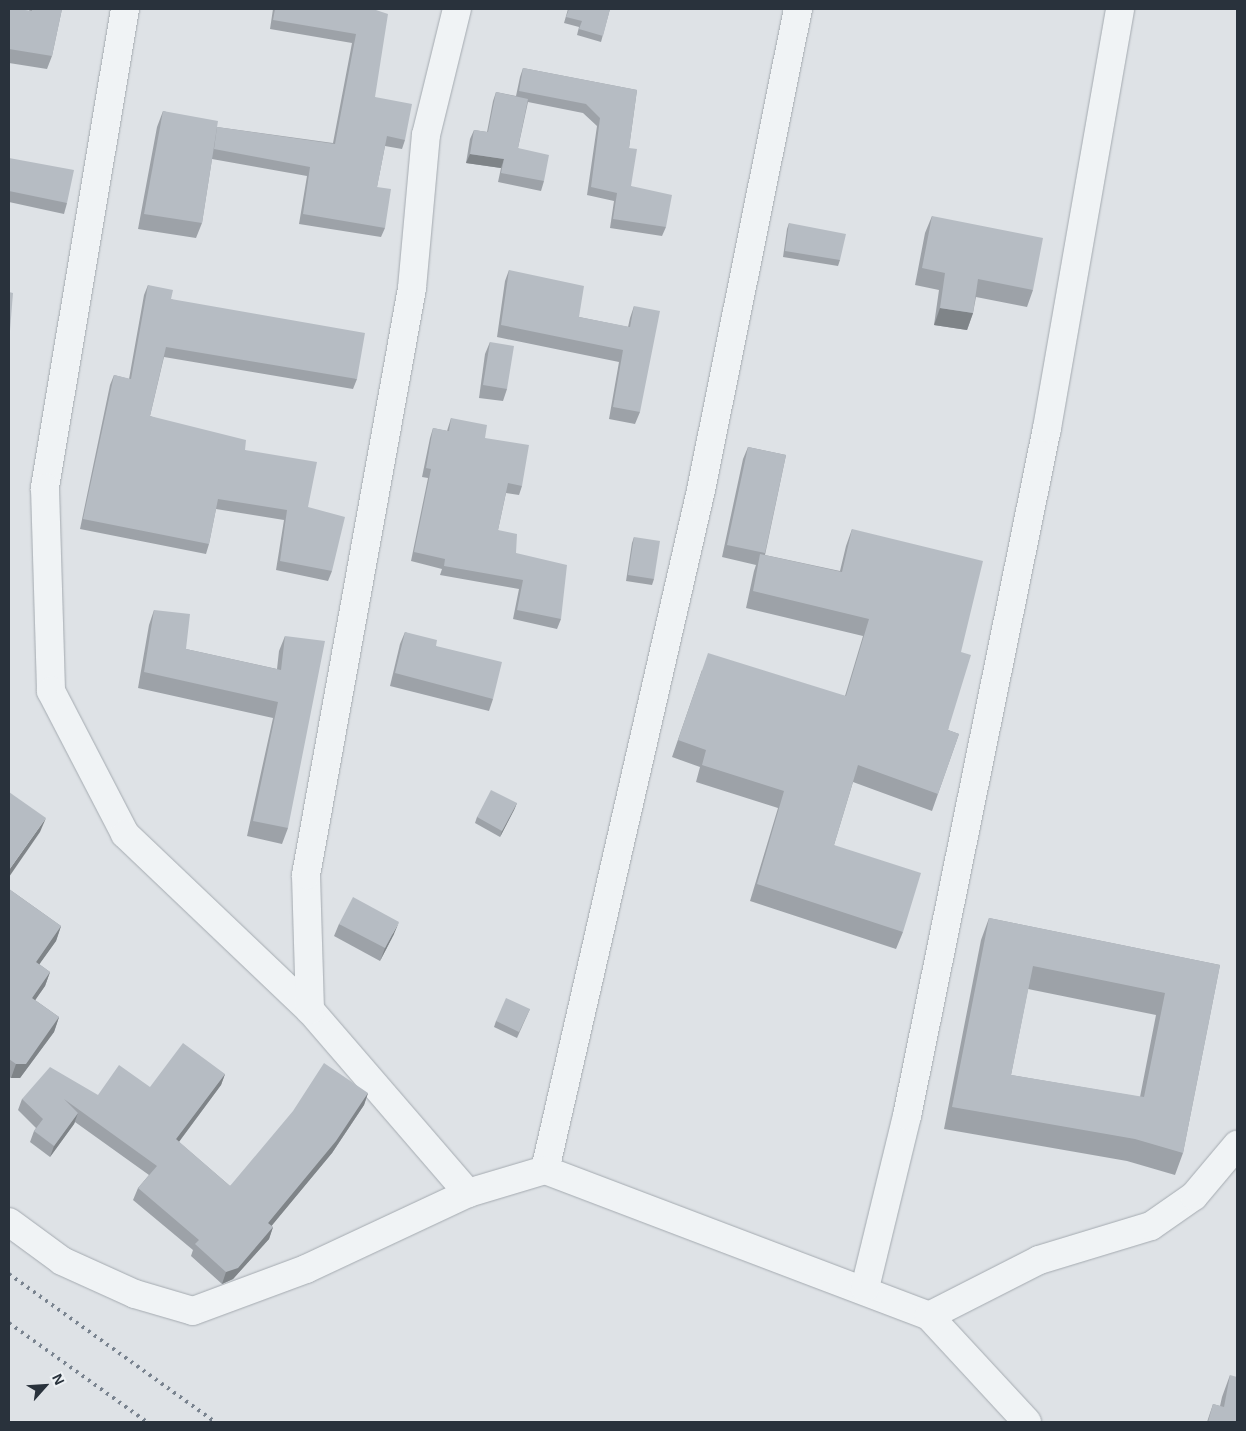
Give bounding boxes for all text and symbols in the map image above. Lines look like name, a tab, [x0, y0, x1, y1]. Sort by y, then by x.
north arrow	[20, 1361, 70, 1411]
text: N	[49, 1371, 68, 1387]

